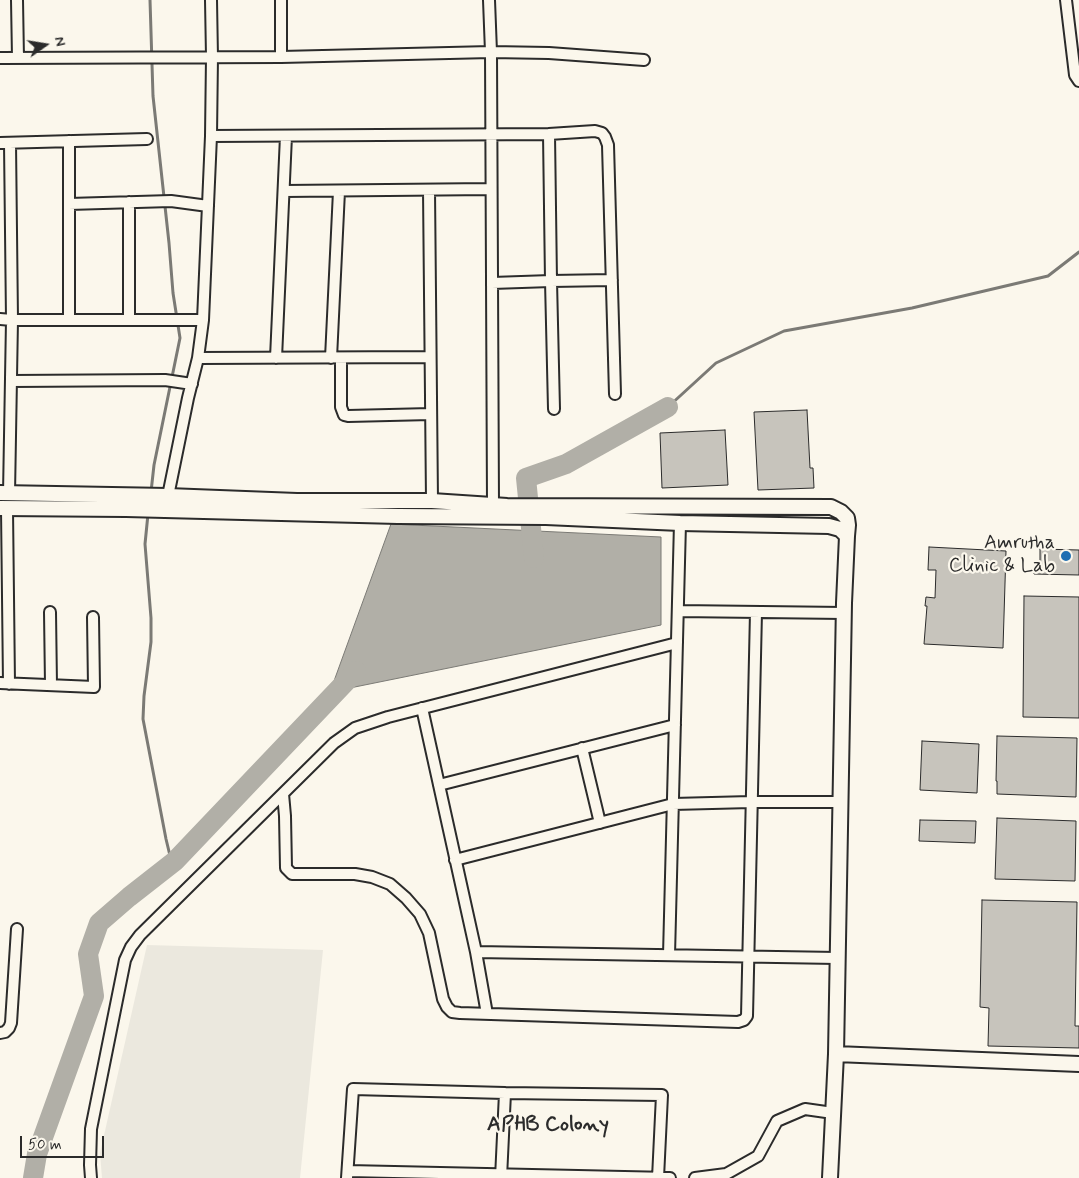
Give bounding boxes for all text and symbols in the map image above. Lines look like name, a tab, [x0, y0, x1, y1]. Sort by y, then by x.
north arrow	[20, 20, 70, 70]
text: N	[50, 35, 69, 48]
place label: Amrutha Clinic & Lab	[949, 532, 1055, 579]
marker: Amrutha Clinic & Lab	[1059, 549, 1073, 563]
district label: APHB Colony	[487, 1113, 609, 1139]
scale bar	[22, 1126, 106, 1158]
text: 50 m	[28, 1135, 62, 1155]

